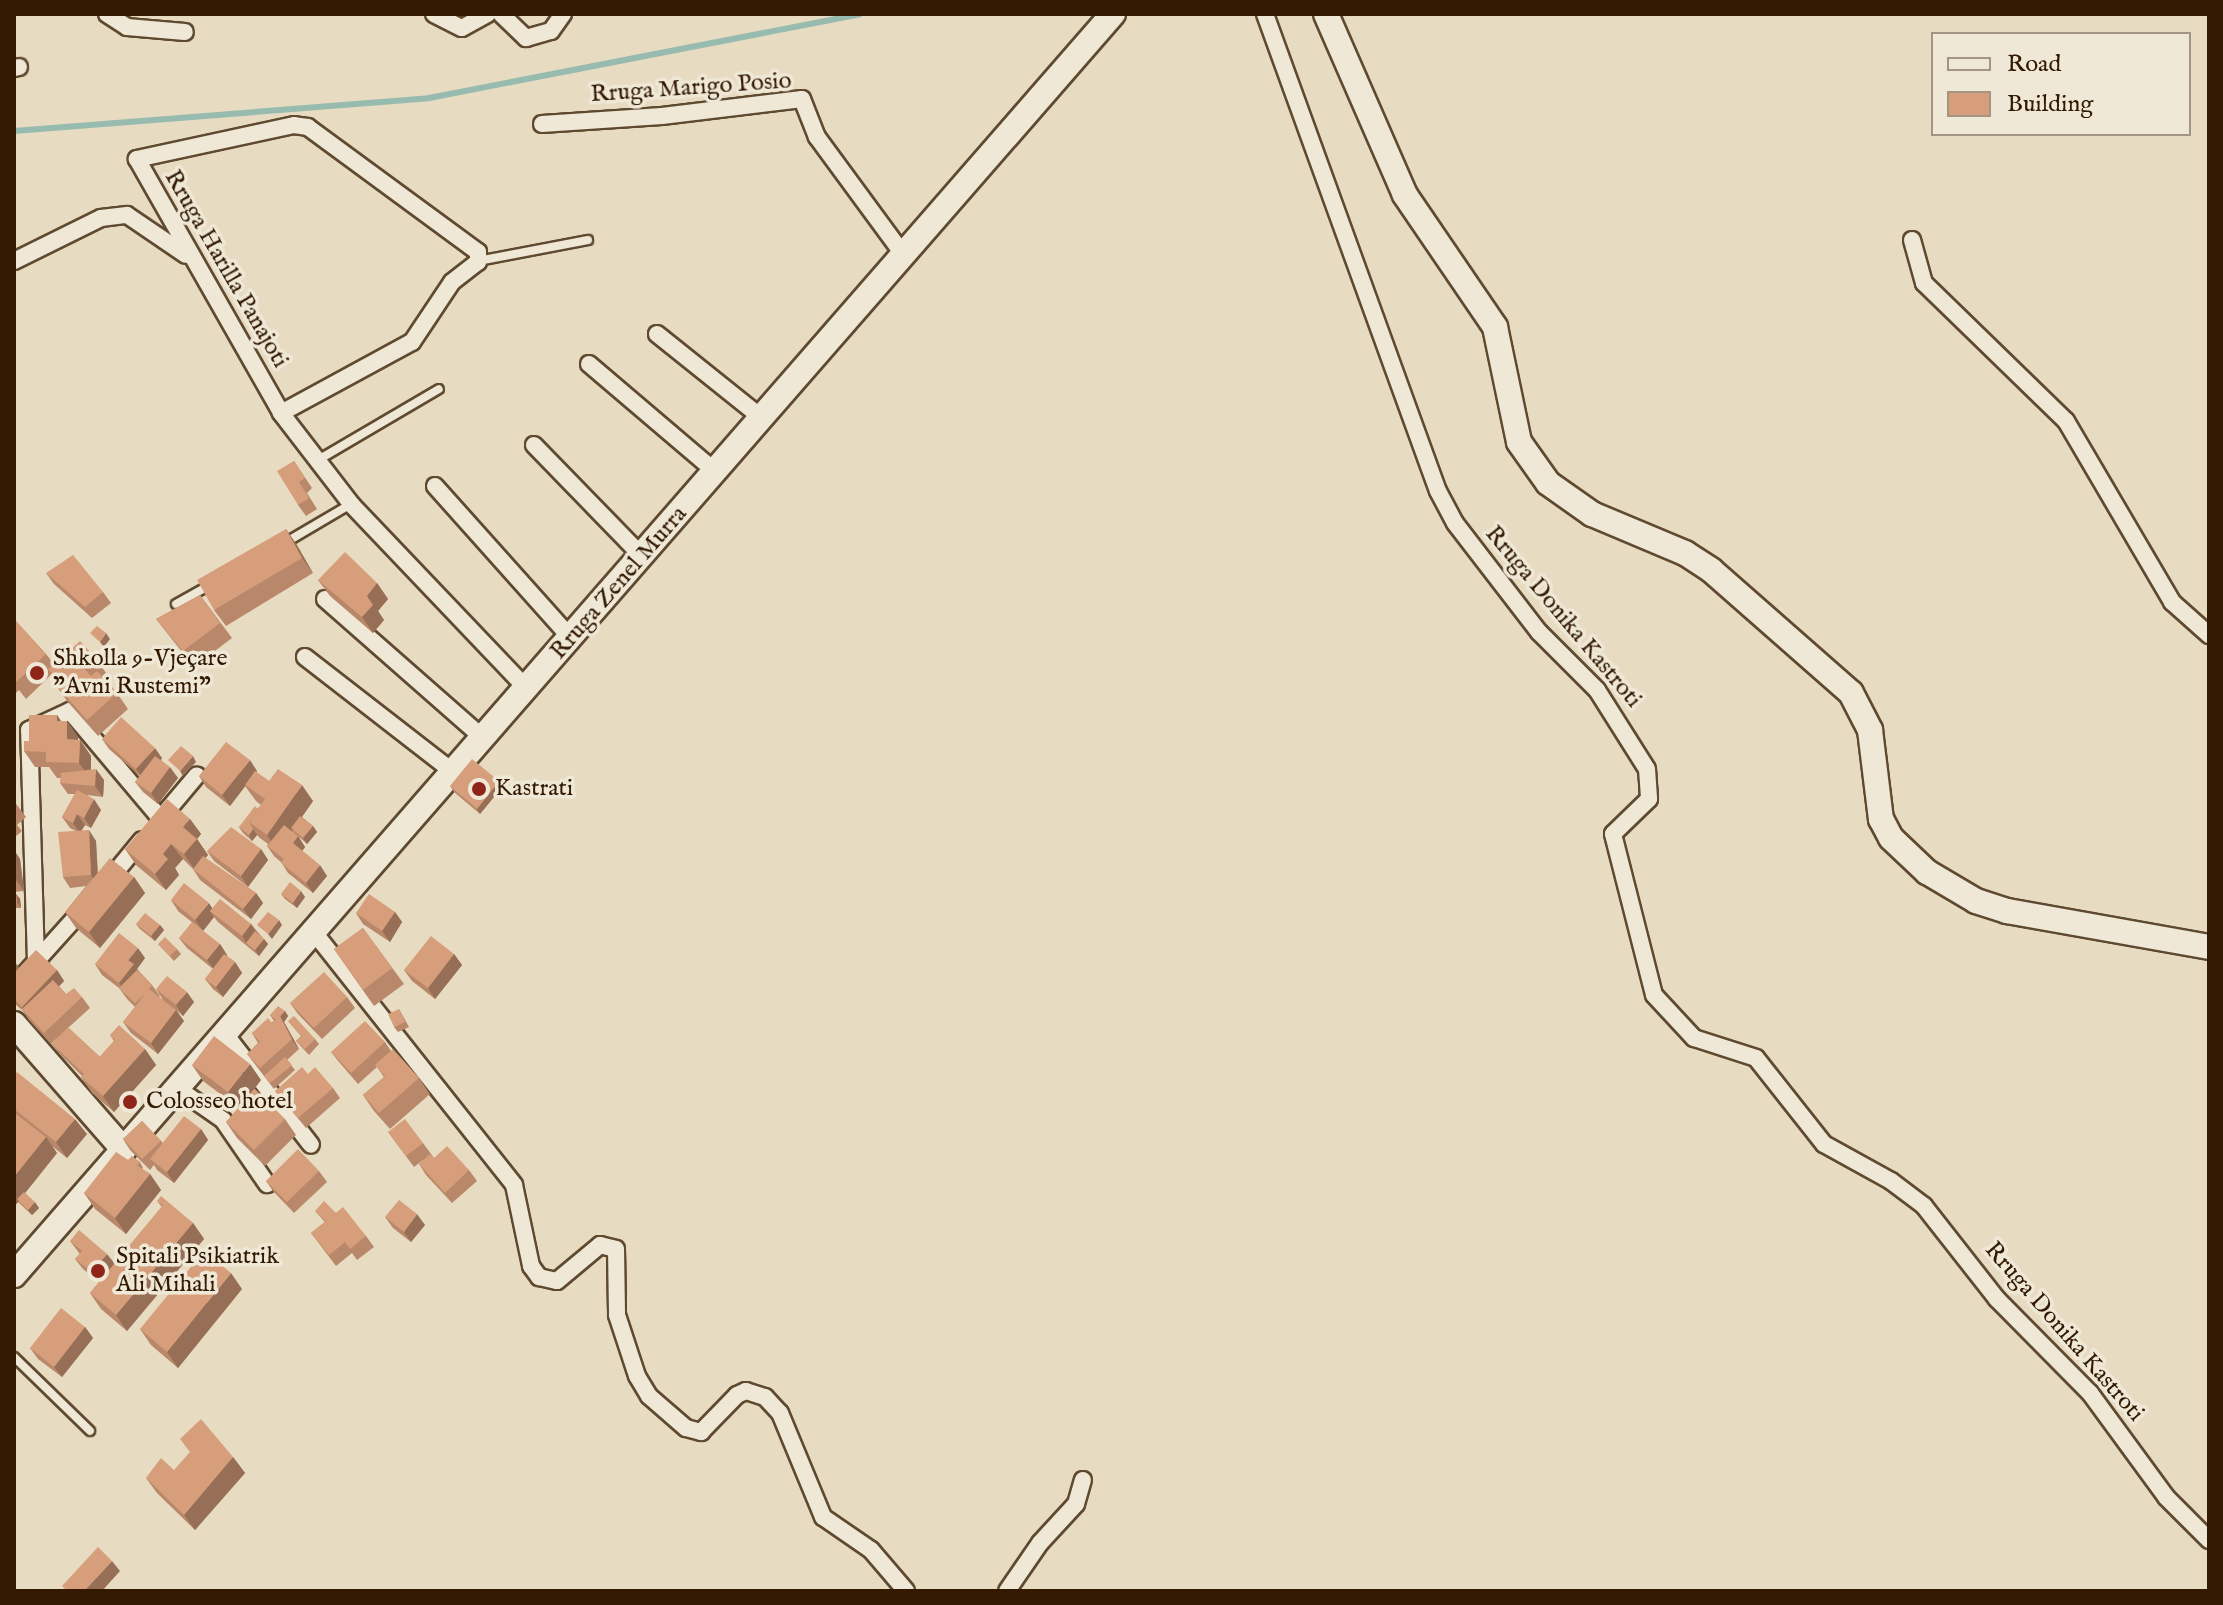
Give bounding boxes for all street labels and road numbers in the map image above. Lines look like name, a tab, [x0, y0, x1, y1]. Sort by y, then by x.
street label: Rruga Marigo Posio	[590, 67, 792, 109]
street label: Rruga Harilla Panajoti	[158, 165, 294, 373]
street label: Rruga Zenel Murra	[544, 500, 694, 666]
street label: Rruga Donika Kastroti	[1478, 520, 1648, 714]
street label: Rruga Donika Kastroti	[1978, 1236, 2150, 1428]

